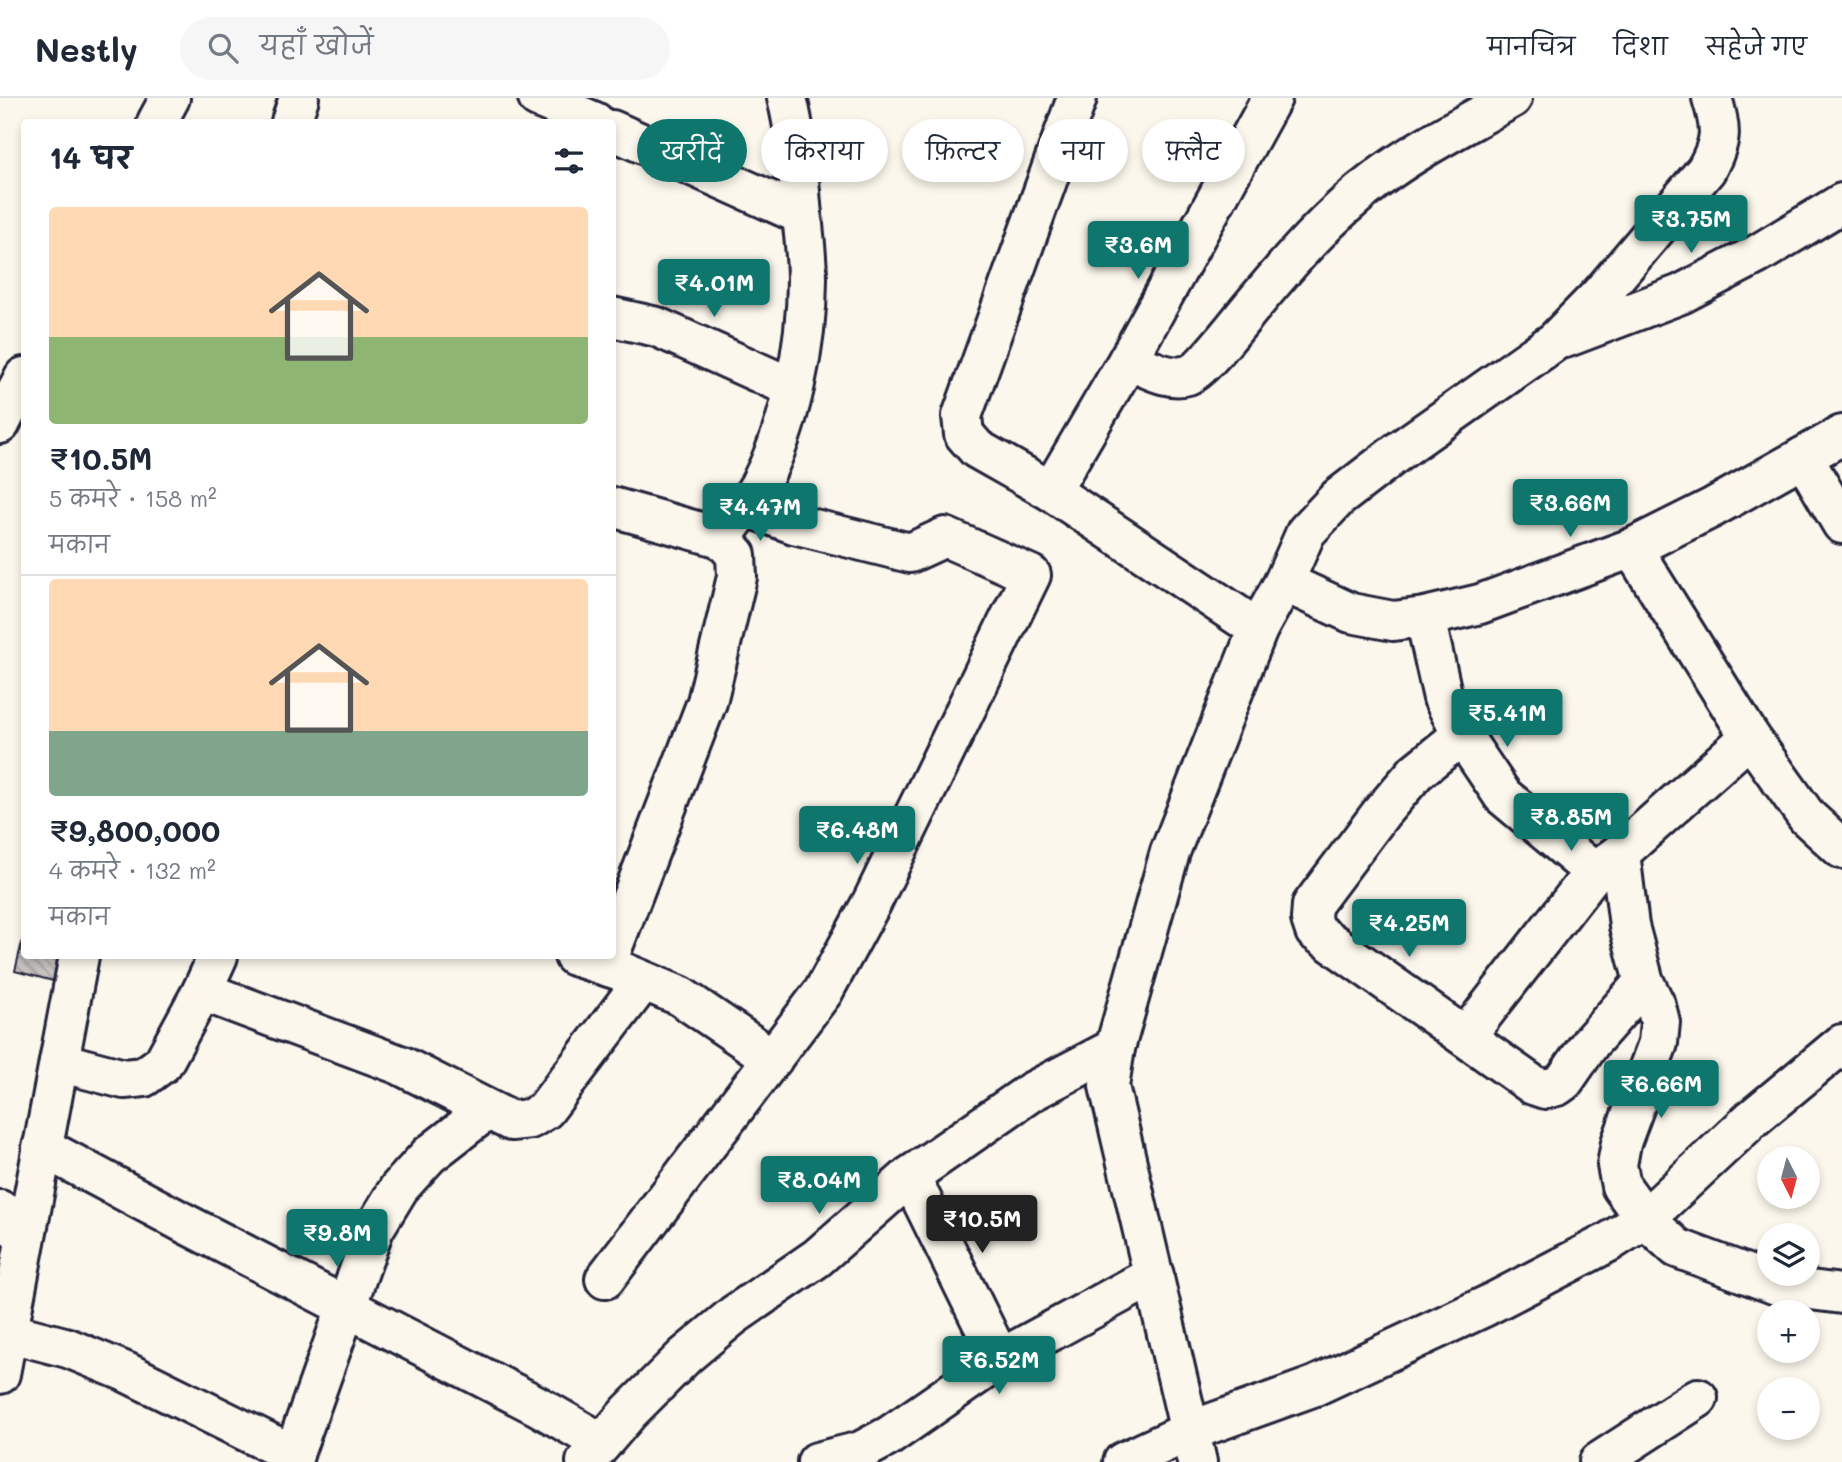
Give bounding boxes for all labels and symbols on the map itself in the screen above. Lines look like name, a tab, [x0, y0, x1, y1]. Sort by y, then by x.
pin: ₹3.75M	[1634, 195, 1748, 255]
pin: ₹3.6M	[1089, 222, 1187, 281]
pin: ₹4.01M	[657, 260, 771, 319]
pin: ₹3.66M	[1513, 480, 1627, 539]
pin: ₹4.47M	[703, 484, 817, 543]
pin: ₹5.41M	[1450, 690, 1564, 749]
pin: ₹8.85M	[1514, 794, 1628, 853]
pin: ₹6.48M	[800, 806, 914, 866]
pin: ₹4.25M	[1352, 900, 1466, 959]
pin: ₹6.66M	[1604, 1060, 1718, 1120]
north arrow	[1757, 1146, 1820, 1209]
pin: ₹8.04M	[762, 1156, 876, 1216]
pin: ₹10.5M	[925, 1196, 1039, 1255]
pin: ₹9.8M	[288, 1210, 386, 1269]
pin: ₹6.52M	[942, 1336, 1056, 1396]

